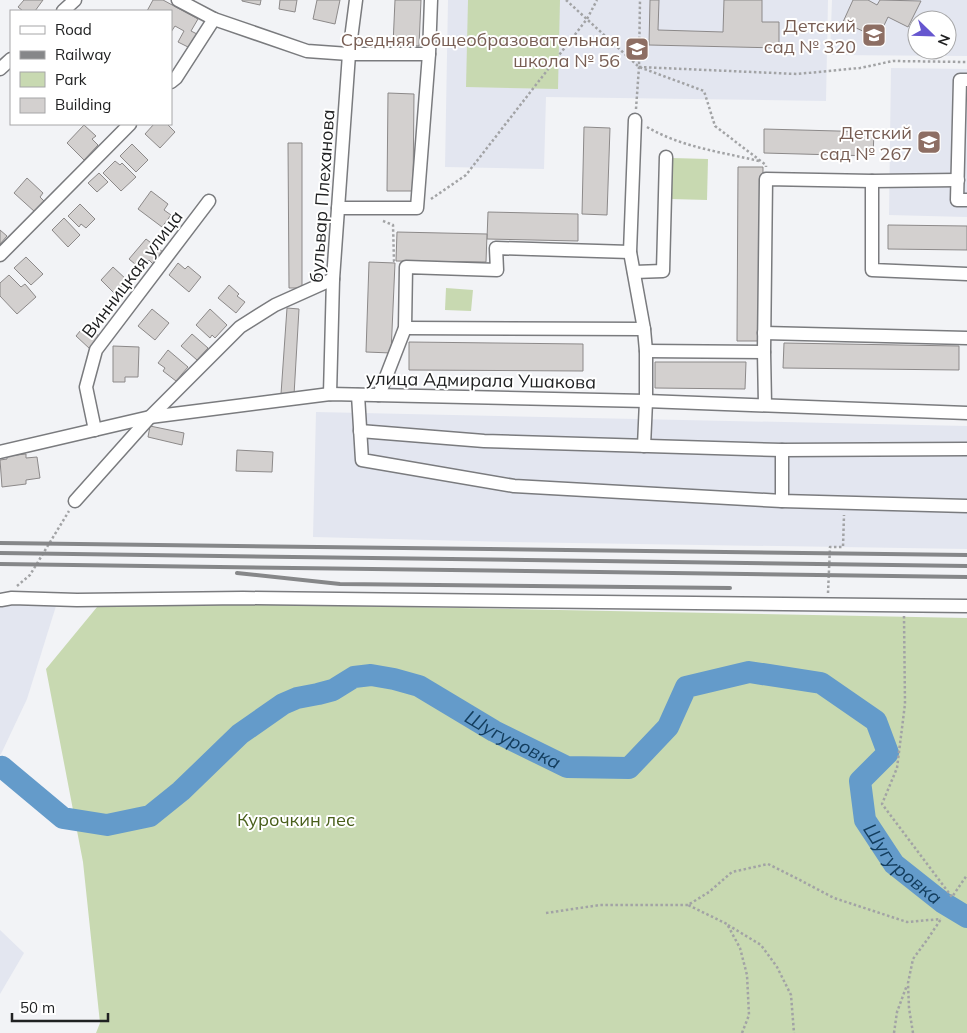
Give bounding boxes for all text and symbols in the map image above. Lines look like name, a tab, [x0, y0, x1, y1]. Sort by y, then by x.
legend	[10, 10, 172, 125]
north arrow	[907, 10, 957, 60]
place label: Детский сад № 320	[764, 14, 856, 58]
text: Road	[55, 20, 92, 39]
school or university icon: Детский сад № 320	[861, 22, 887, 48]
place label: Средняя общеобразовательная школа № 56	[341, 28, 620, 72]
text: N	[934, 32, 954, 48]
school or university icon: Средняя общеобразовательная школа № 56	[624, 36, 650, 62]
text: Railway	[55, 45, 111, 64]
text: Park	[55, 70, 87, 89]
text: Building	[55, 95, 111, 114]
street label: бульвар Плеханова	[304, 109, 340, 283]
place label: Детский сад № 267	[820, 121, 912, 165]
school or university icon: Детский сад № 267	[916, 129, 942, 155]
street label: Винницкая улица	[77, 206, 187, 342]
street label: улица Адмирала Ушакова	[366, 366, 596, 394]
water label: Шугуровка	[461, 704, 565, 774]
park label: Курочкин лес	[237, 808, 355, 831]
water label: Шугуровка	[858, 818, 947, 909]
scale bar	[12, 990, 109, 1022]
text: 50 m	[20, 998, 55, 1017]

